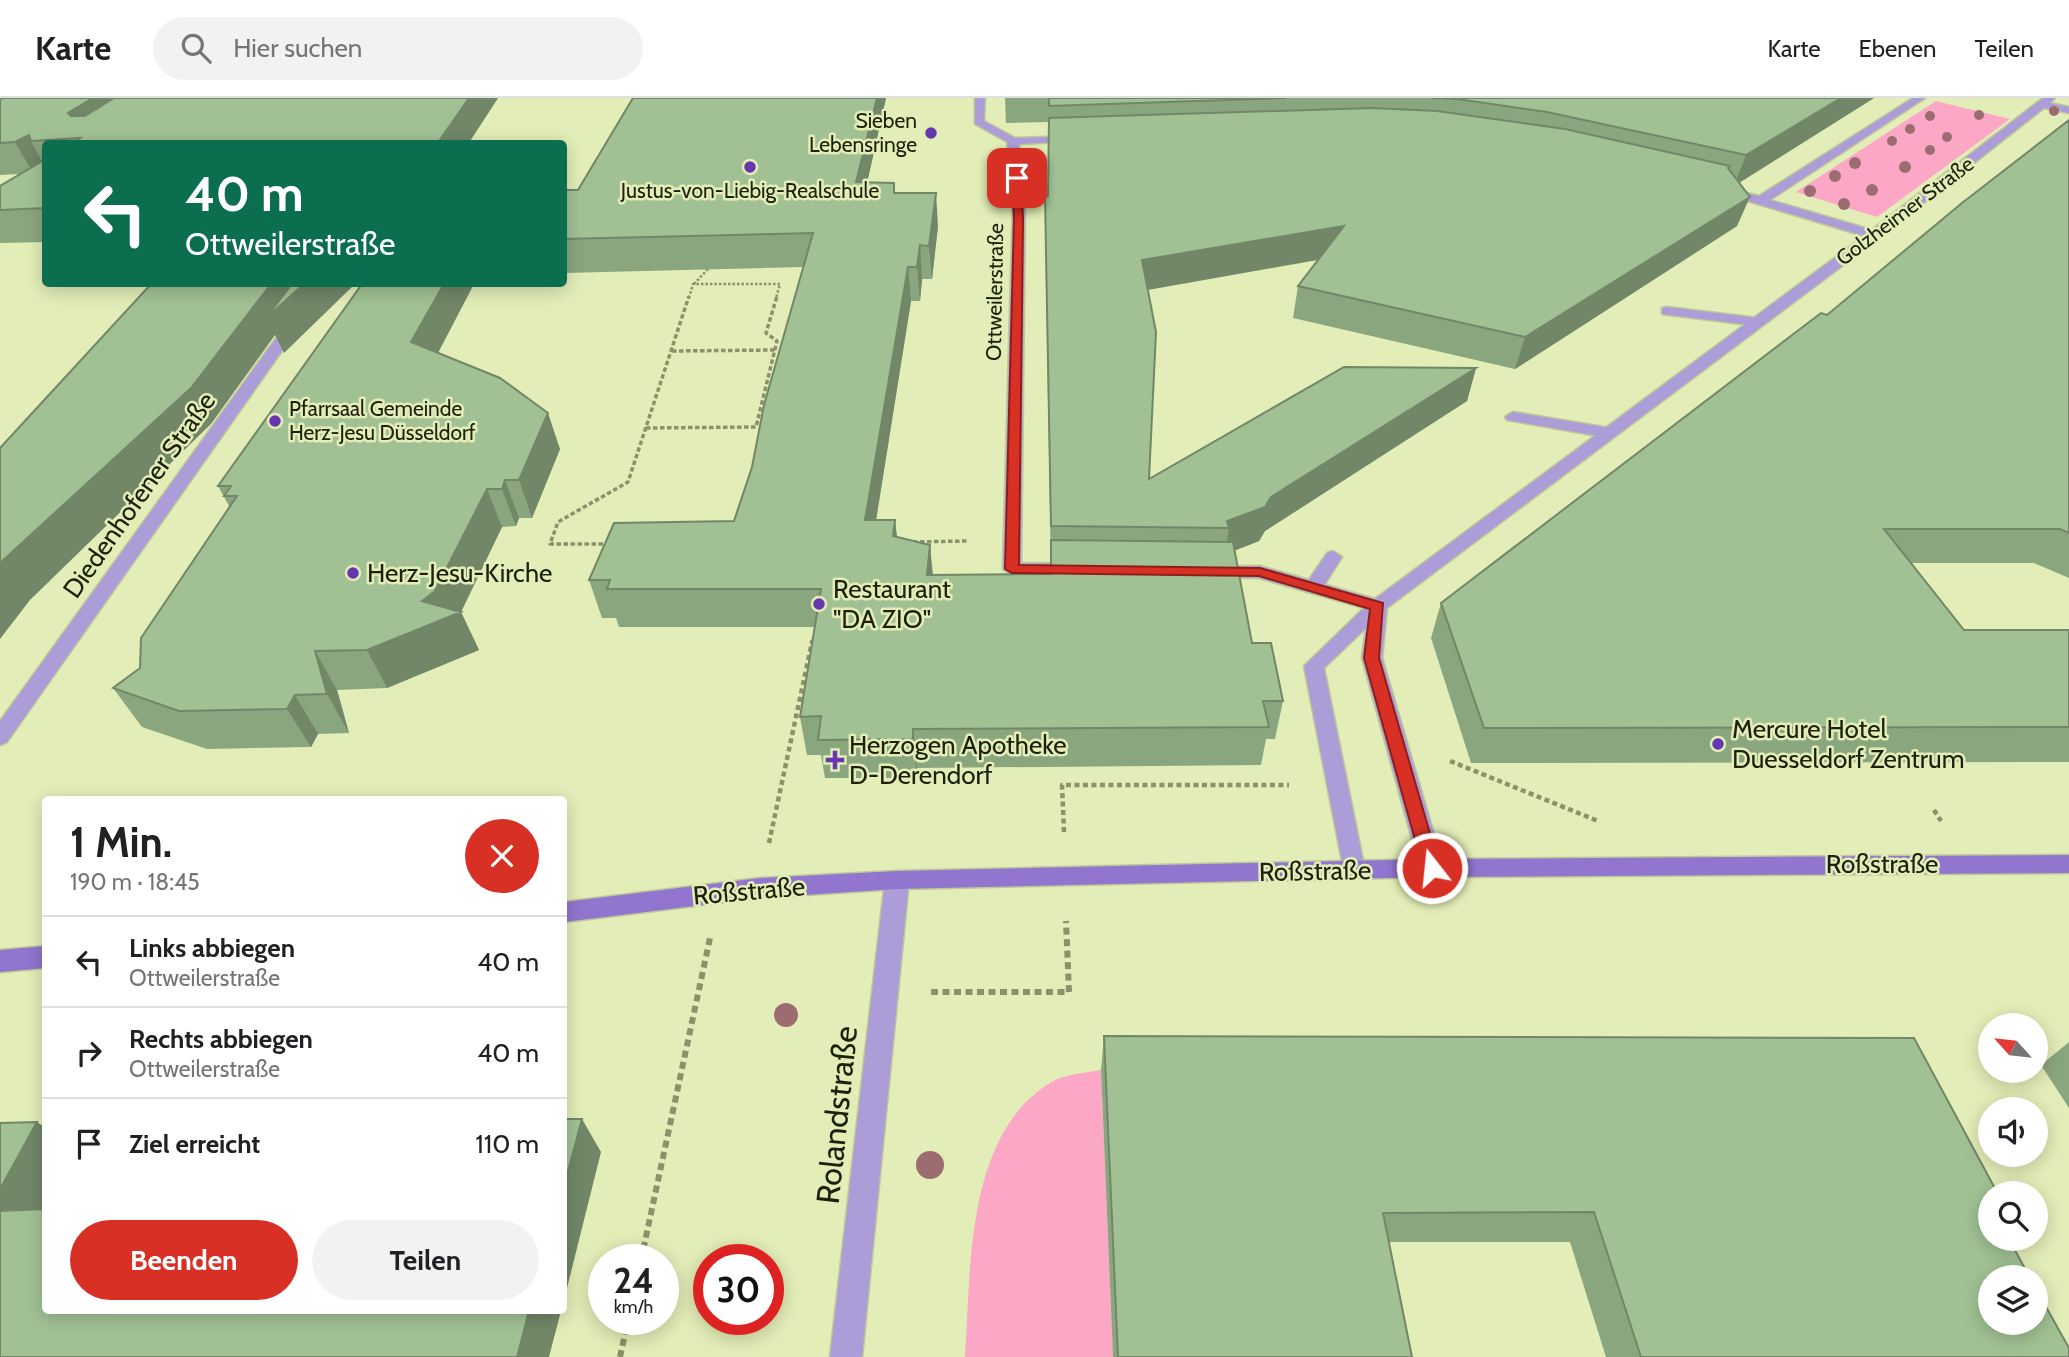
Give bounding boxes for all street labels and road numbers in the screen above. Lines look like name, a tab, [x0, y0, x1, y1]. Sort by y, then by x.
street label: Golzheimer Straße	[1831, 151, 1979, 271]
street label: Ottweilerstraße	[981, 223, 1008, 361]
street label: Diedenhofener Straße	[56, 386, 222, 604]
street label: Roßstraße	[1826, 848, 1938, 880]
street label: Roßstraße	[1258, 854, 1372, 888]
street label: Roßstraße	[692, 870, 806, 912]
street label: Rolandstraße	[808, 1024, 865, 1206]

